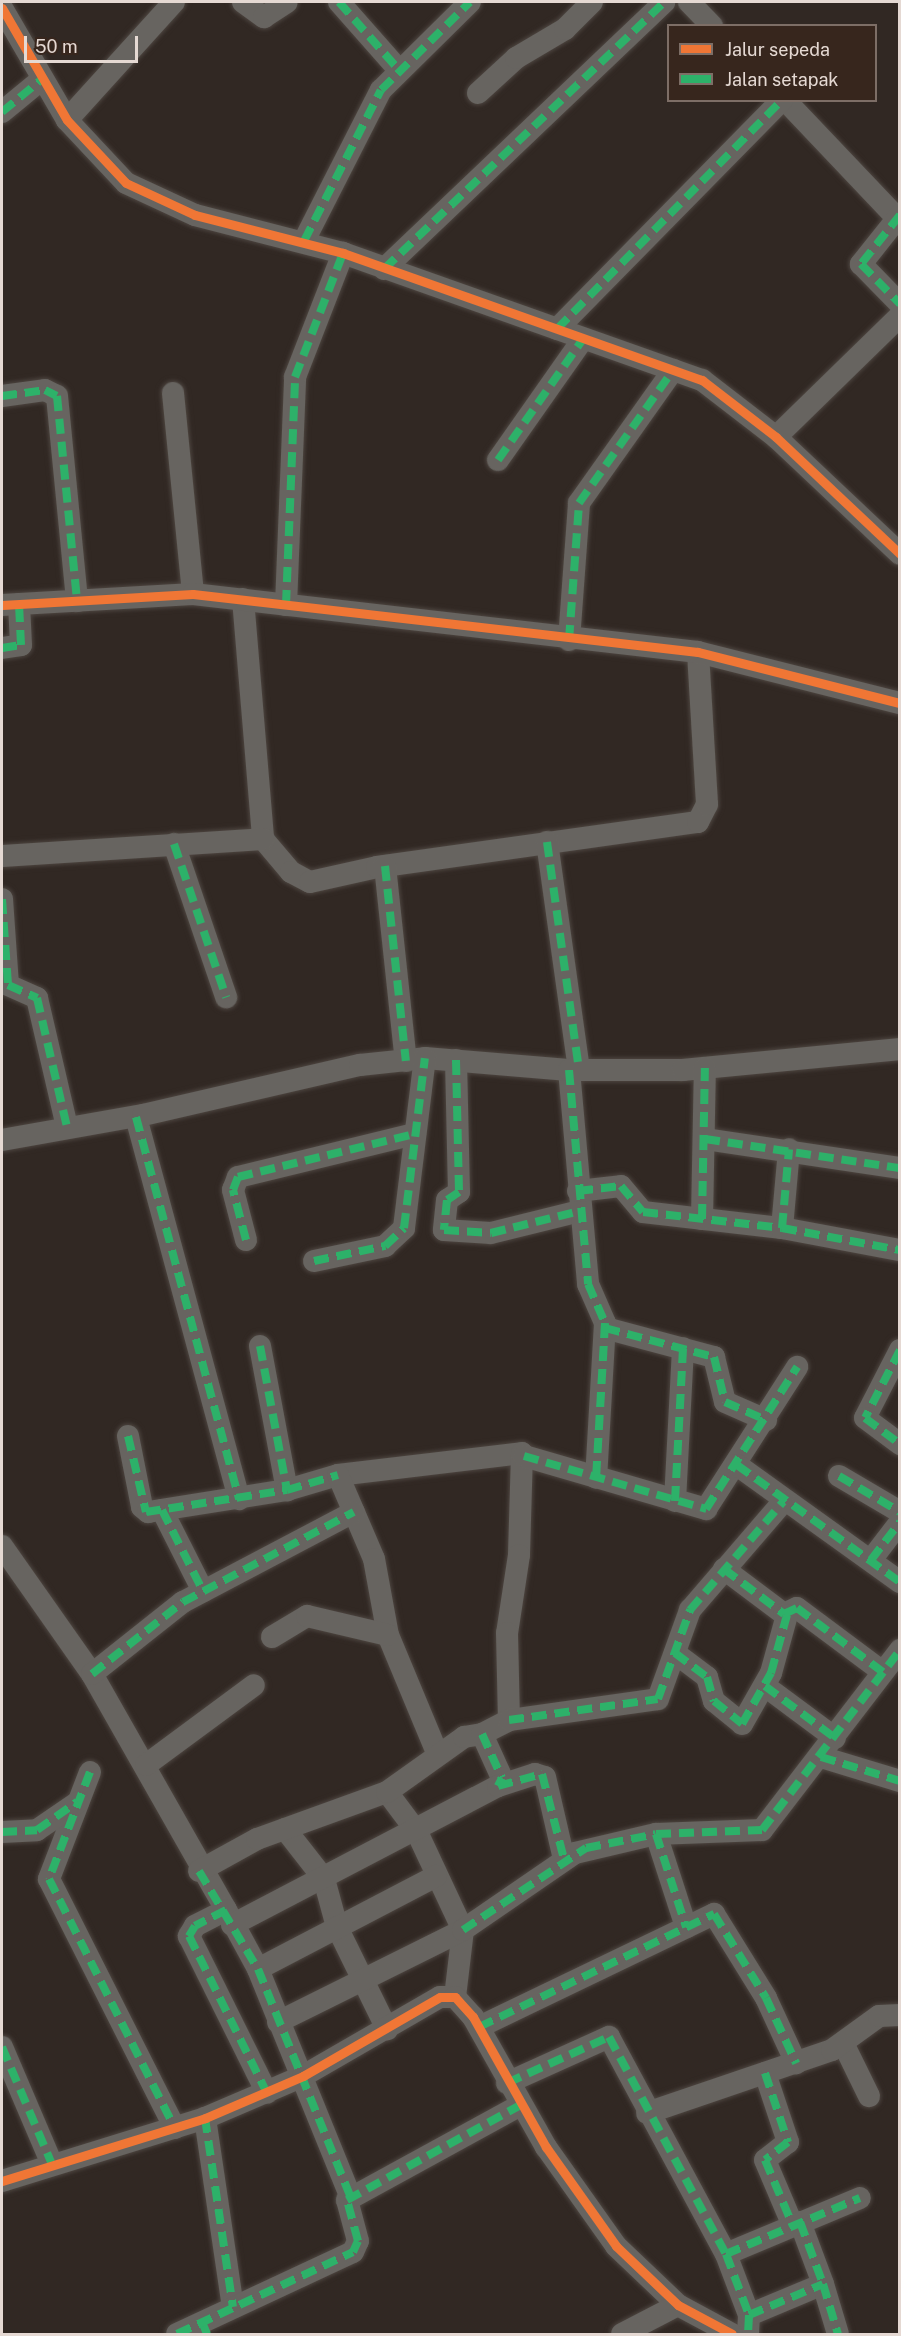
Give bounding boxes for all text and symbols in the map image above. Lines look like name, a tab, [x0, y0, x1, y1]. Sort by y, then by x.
scale bar	[27, 24, 141, 62]
legend	[667, 24, 877, 102]
text: 50 m	[35, 36, 78, 57]
text: Jalur sepeda	[725, 39, 830, 60]
text: Jalan setapak	[725, 69, 838, 90]

